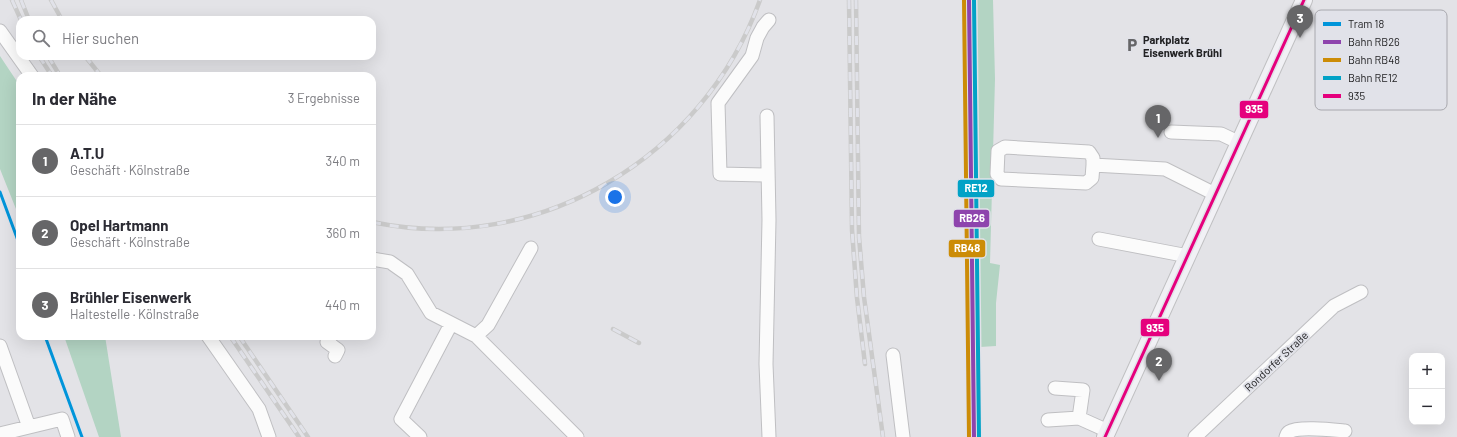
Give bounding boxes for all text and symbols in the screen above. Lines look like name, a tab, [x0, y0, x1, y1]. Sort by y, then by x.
pin: 3	[1287, 5, 1313, 38]
legend	[1315, 10, 1447, 110]
search box	[16, 16, 376, 60]
text: Tram 18	[1348, 17, 1384, 30]
icon: search	[30, 27, 52, 49]
text: Hier suchen	[62, 29, 139, 47]
place label: Parkplatz Eisenwerk Brühl	[1143, 33, 1222, 59]
text: Bahn RB26	[1348, 35, 1400, 48]
parking icon: Parkplatz Eisenwerk Brühl	[1124, 37, 1140, 53]
text: Bahn RB48	[1348, 53, 1400, 66]
text: Bahn RE12	[1348, 71, 1398, 84]
text: In der Nähe	[32, 88, 117, 108]
text: 935	[1348, 89, 1365, 102]
text: 3 Ergebnisse	[288, 90, 360, 106]
line badge: 935	[1239, 100, 1269, 119]
text: 935	[1245, 102, 1263, 115]
pin: 1	[1145, 105, 1171, 138]
text: A.T.U	[70, 144, 104, 162]
text: 1	[43, 153, 47, 169]
text: 340 m	[325, 153, 360, 169]
text: Geschäft · Kölnstraße	[70, 162, 190, 178]
line badge: RE12	[957, 179, 995, 198]
text: RE12	[964, 181, 988, 194]
your location	[605, 187, 625, 207]
line badge: RB26	[953, 209, 990, 228]
text: RB26	[959, 211, 985, 224]
text: Opel Hartmann	[70, 216, 168, 234]
text: 2	[41, 225, 49, 241]
text: 360 m	[326, 225, 360, 241]
text: Geschäft · Kölnstraße	[70, 234, 190, 250]
line badge: RB48	[948, 239, 986, 258]
text: RB48	[954, 241, 980, 254]
text: Brühler Eisenwerk	[70, 288, 191, 306]
text: 3	[41, 297, 49, 313]
text: 440 m	[325, 297, 360, 313]
text: Haltestelle · Kölnstraße	[70, 306, 199, 322]
line badge: 935	[1140, 318, 1170, 337]
text: 935	[1146, 321, 1164, 334]
street label: Rondorfer Straße	[1242, 328, 1311, 394]
pin: 2	[1146, 348, 1172, 381]
map controls	[1409, 353, 1445, 425]
button: +	[1409, 353, 1445, 389]
button: −	[1409, 389, 1445, 425]

